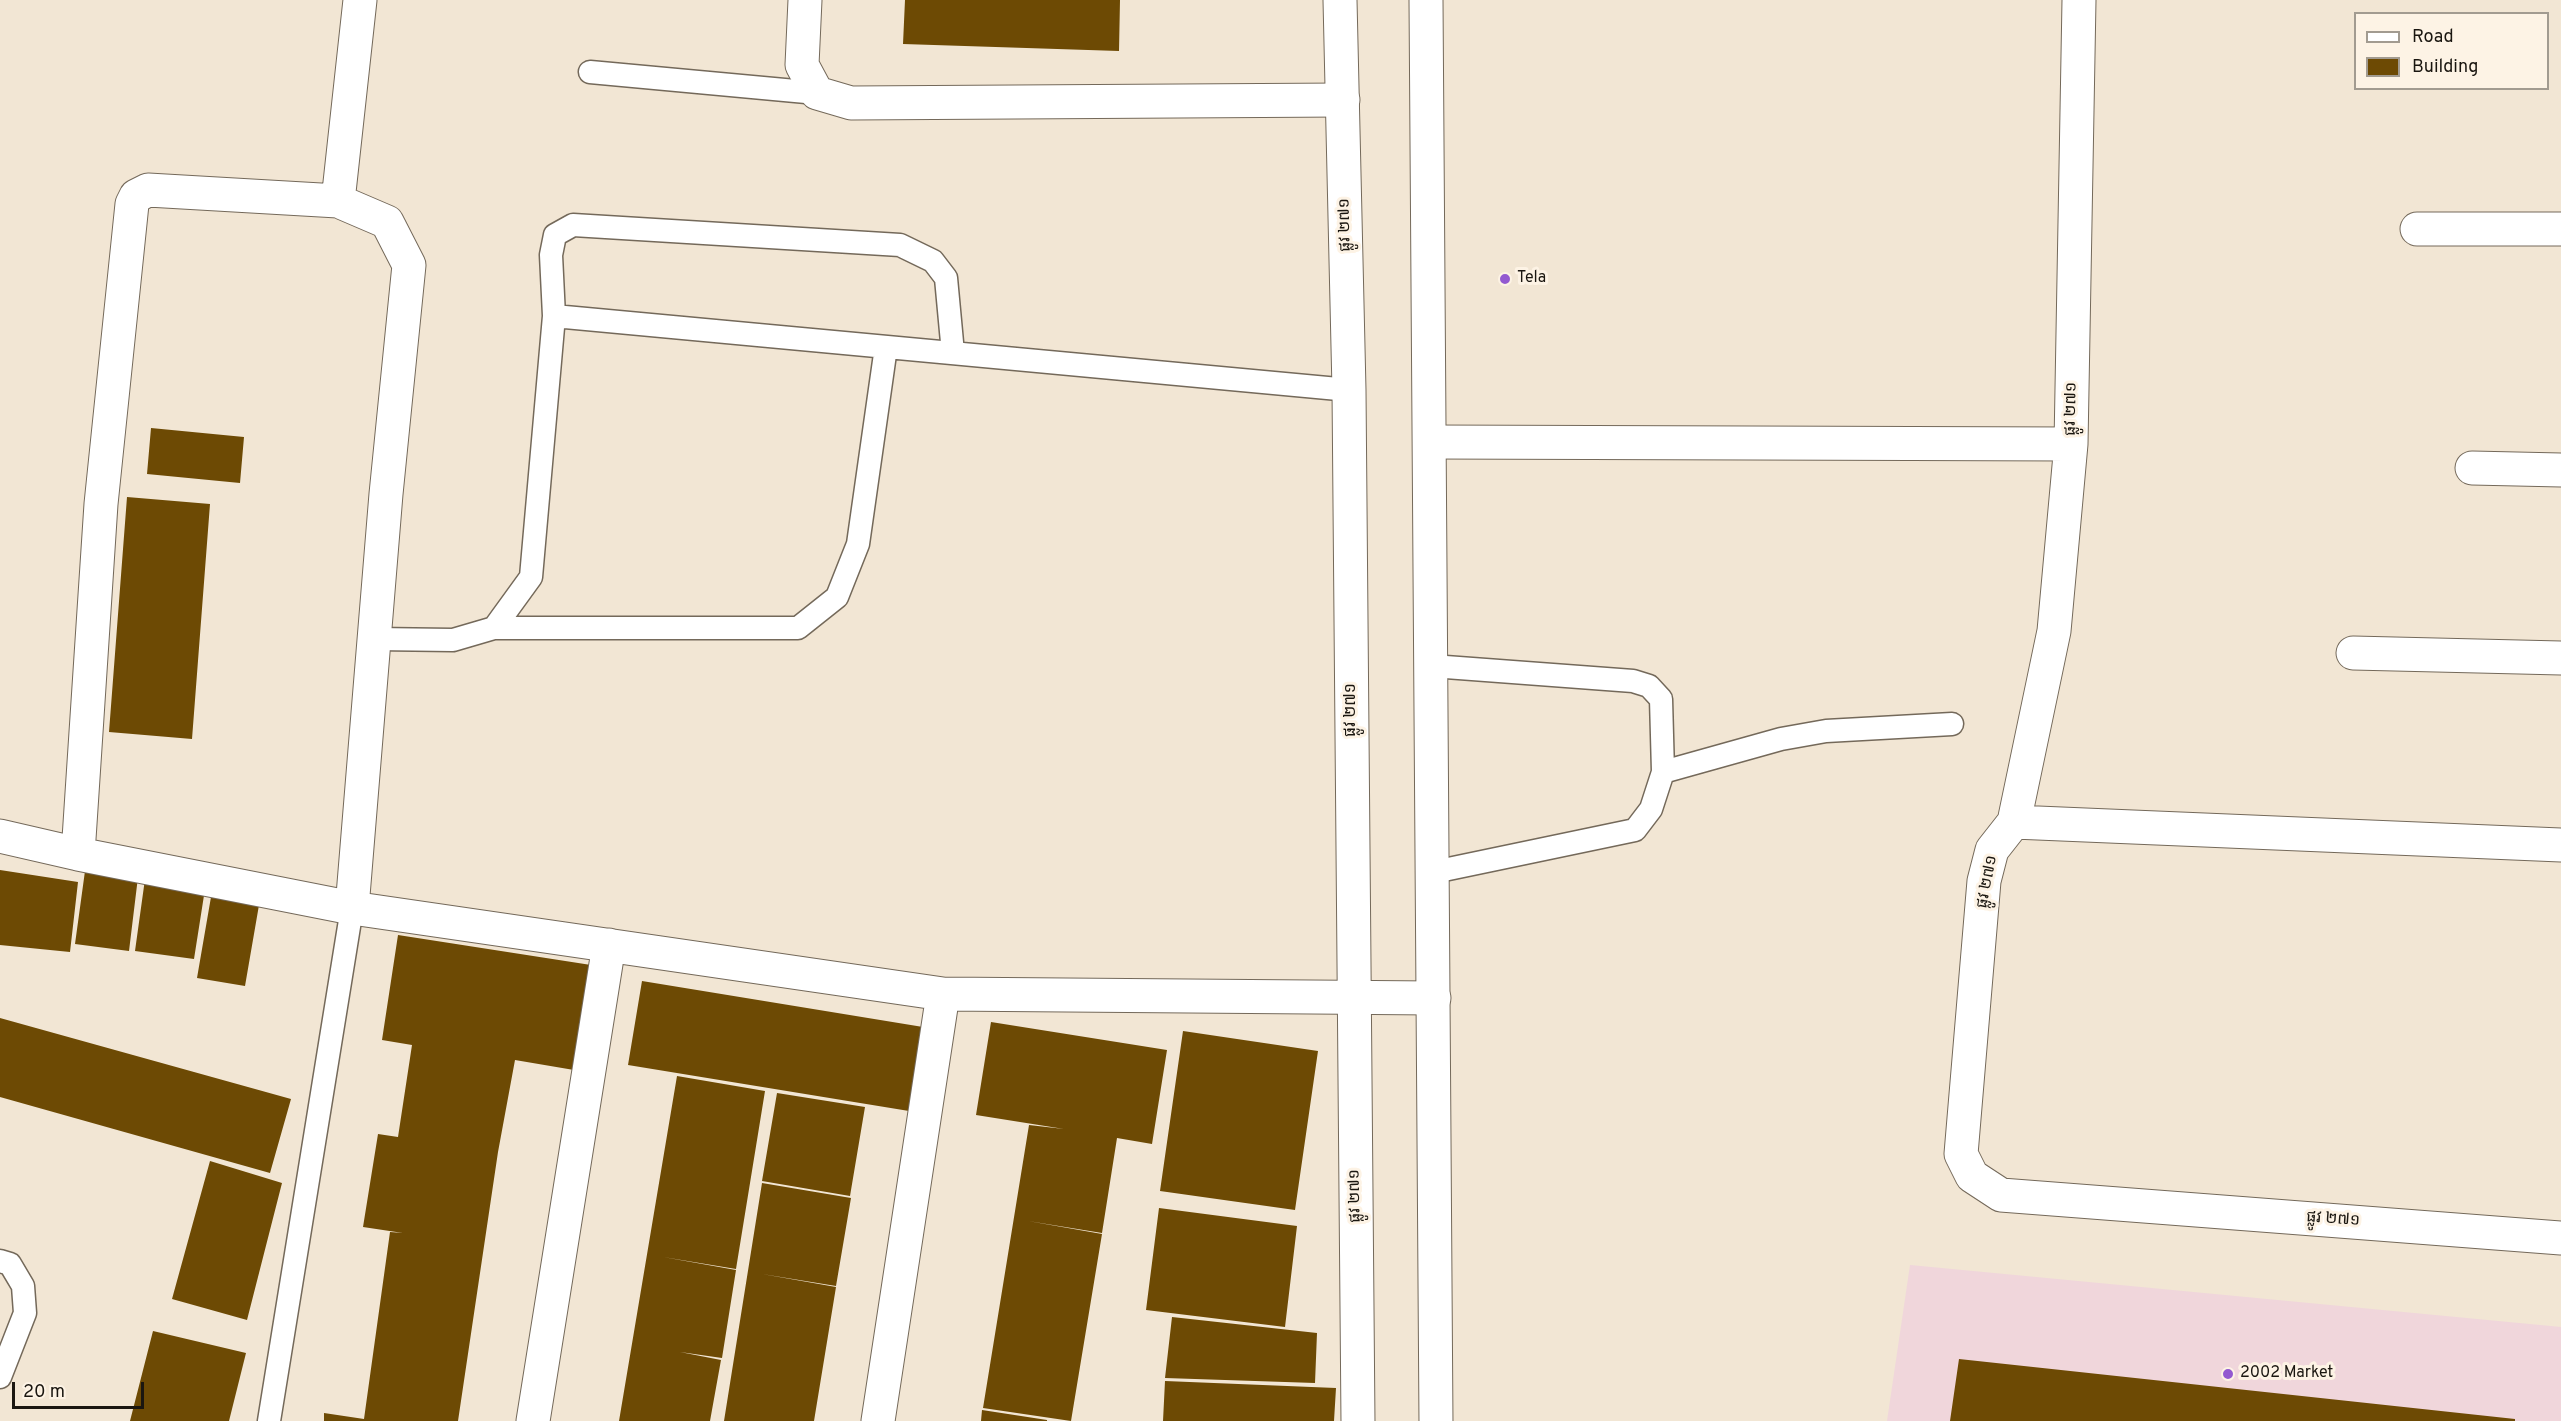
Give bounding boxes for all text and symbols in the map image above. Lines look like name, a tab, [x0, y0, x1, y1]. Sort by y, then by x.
legend	[2354, 12, 2549, 90]
text: Road	[2412, 26, 2454, 49]
text: Building	[2412, 56, 2478, 79]
street label: ផ្លូវ ២៧១	[1336, 198, 1356, 252]
place label: Tela	[1517, 269, 1546, 289]
marker: Tela	[1498, 272, 1512, 286]
street label: ផ្លូវ ២៧១	[2062, 382, 2082, 436]
street label: ផ្លូវ ២៧១	[1342, 683, 1362, 737]
street label: ផ្លូវ ២៧១	[1973, 854, 2003, 910]
street label: ផ្លូវ ២៧១	[1346, 1169, 1366, 1223]
street label: ផ្លូវ ២៧១	[2305, 1209, 2361, 1231]
place label: 2002 Market	[2240, 1364, 2333, 1384]
marker: 2002 Market	[2221, 1367, 2235, 1381]
scale bar	[15, 1370, 147, 1408]
text: 20 m	[23, 1381, 65, 1404]

